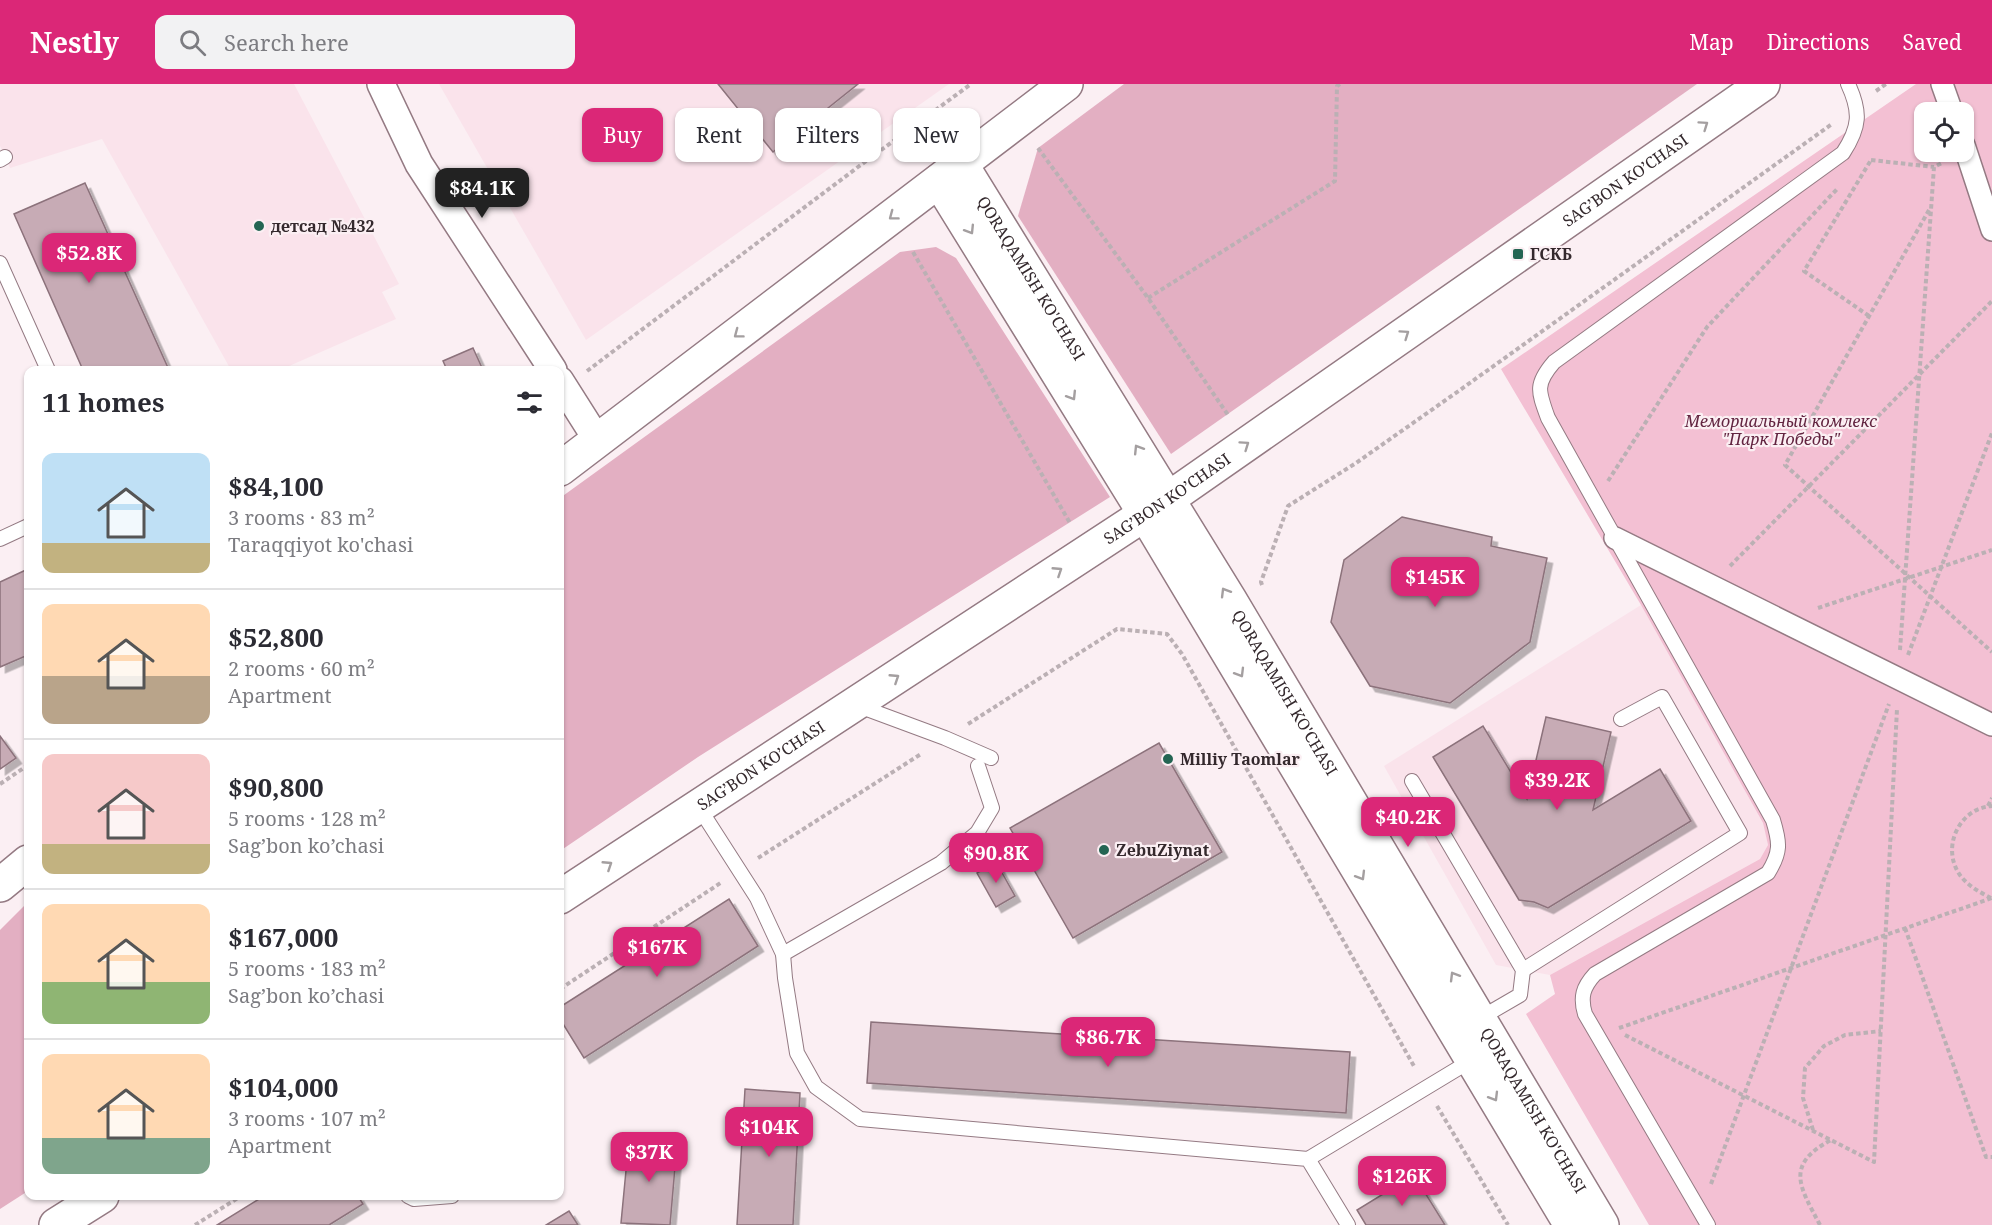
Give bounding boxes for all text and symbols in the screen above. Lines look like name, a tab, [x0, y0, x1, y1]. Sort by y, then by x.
search box	[155, 15, 575, 69]
text: Nestly	[30, 23, 119, 61]
icon: search	[176, 26, 209, 59]
text: Search here	[224, 27, 349, 57]
text: Map	[1689, 28, 1734, 56]
text: Directions	[1767, 28, 1869, 56]
text: Saved	[1902, 28, 1962, 56]
map controls	[1914, 102, 1974, 162]
button: locate	[1914, 102, 1974, 162]
chip: Buy	[582, 108, 663, 162]
chip: Rent	[675, 108, 763, 162]
chip: Filters	[775, 108, 881, 162]
chip: New	[893, 108, 980, 162]
one-way arrow	[1698, 121, 1709, 132]
street label: SAG’BON KO’CHASI	[1558, 129, 1692, 232]
pin: $84.1K	[433, 168, 531, 219]
text: $84.1K	[449, 174, 515, 201]
street label: QORAQAMISH KO'CHASI	[972, 192, 1090, 364]
one-way arrow	[889, 209, 900, 220]
place label: детсад №432	[271, 215, 374, 237]
marker: детсад №432	[252, 219, 266, 233]
one-way arrow	[963, 224, 975, 234]
pin: $52.8K	[40, 233, 138, 284]
text: $52.8K	[56, 239, 122, 266]
place label: ГСКБ	[1530, 243, 1572, 265]
marker: ГСКБ	[1511, 247, 1525, 261]
one-way arrow	[733, 327, 744, 338]
one-way arrow	[1398, 330, 1409, 341]
text: 11 homes	[42, 384, 164, 420]
icon: filters	[513, 386, 546, 419]
one-way arrow	[1065, 390, 1077, 400]
park label: Мемориальный комлекс "Парк Победы"	[1684, 410, 1877, 450]
one-way arrow	[1238, 441, 1249, 452]
one-way arrow	[1133, 445, 1145, 455]
street label: SAG’BON KO’CHASI	[1099, 448, 1235, 549]
text: $84,100	[228, 468, 324, 504]
icon: home	[90, 477, 162, 549]
text: 3 rooms · 83 m²	[228, 504, 375, 531]
text: Taraqqiyot ko'chasi	[228, 531, 413, 558]
pin: $145K	[1393, 557, 1477, 608]
text: $145K	[1405, 563, 1465, 590]
one-way arrow	[1051, 567, 1062, 578]
one-way arrow	[1221, 588, 1233, 598]
street label: QORAQAMISH KO'CHASI	[1227, 606, 1343, 780]
text: $52,800	[228, 619, 324, 655]
icon: home	[90, 628, 162, 700]
text: 2 rooms · 60 m²	[228, 655, 375, 682]
one-way arrow	[1232, 667, 1244, 677]
one-way arrow	[889, 673, 899, 685]
text: Apartment	[228, 682, 332, 709]
street label: SAG’BON KO’CHASI	[693, 716, 829, 815]
place label: Milliy Taomlar	[1180, 748, 1301, 770]
marker: Milliy Taomlar	[1161, 752, 1175, 766]
pin: $39.2K	[1508, 760, 1606, 811]
text: $39.2K	[1524, 766, 1590, 793]
text: $90,800	[228, 769, 324, 805]
icon: home	[90, 778, 162, 850]
pin: $40.2K	[1359, 797, 1457, 848]
text: $40.2K	[1375, 803, 1441, 830]
text: 5 rooms · 128 m²	[228, 805, 386, 832]
text: Sag’bon ko’chasi	[228, 832, 384, 859]
pin: $90.8K	[947, 833, 1045, 884]
text: $90.8K	[963, 839, 1029, 866]
place label: ZebuZiynat	[1116, 839, 1210, 861]
marker: ZebuZiynat	[1097, 843, 1111, 857]
one-way arrow	[602, 861, 613, 872]
one-way arrow	[1354, 870, 1366, 880]
text: $167,000	[228, 919, 338, 955]
pin: $167K	[615, 927, 699, 978]
icon: home	[90, 928, 162, 1000]
text: $167K	[627, 933, 687, 960]
text: 5 rooms · 183 m²	[228, 955, 386, 982]
one-way arrow	[1450, 972, 1461, 982]
text: Sag’bon ko’chasi	[228, 982, 384, 1009]
pin: $86.7K	[1059, 1017, 1157, 1068]
text: $86.7K	[1075, 1023, 1141, 1050]
street label: QORAQAMISH KO'CHASI	[1476, 1023, 1592, 1197]
text: $104,000	[228, 1069, 338, 1105]
icon: home	[90, 1078, 162, 1150]
one-way arrow	[1487, 1091, 1499, 1101]
text: 3 rooms · 107 m²	[228, 1105, 386, 1132]
pin: $104K	[727, 1107, 811, 1158]
text: $104K	[739, 1113, 799, 1140]
text: Apartment	[228, 1132, 332, 1159]
pin: $37K	[613, 1132, 685, 1183]
text: $37K	[625, 1138, 673, 1165]
pin: $126K	[1360, 1156, 1444, 1207]
text: $126K	[1372, 1162, 1432, 1189]

